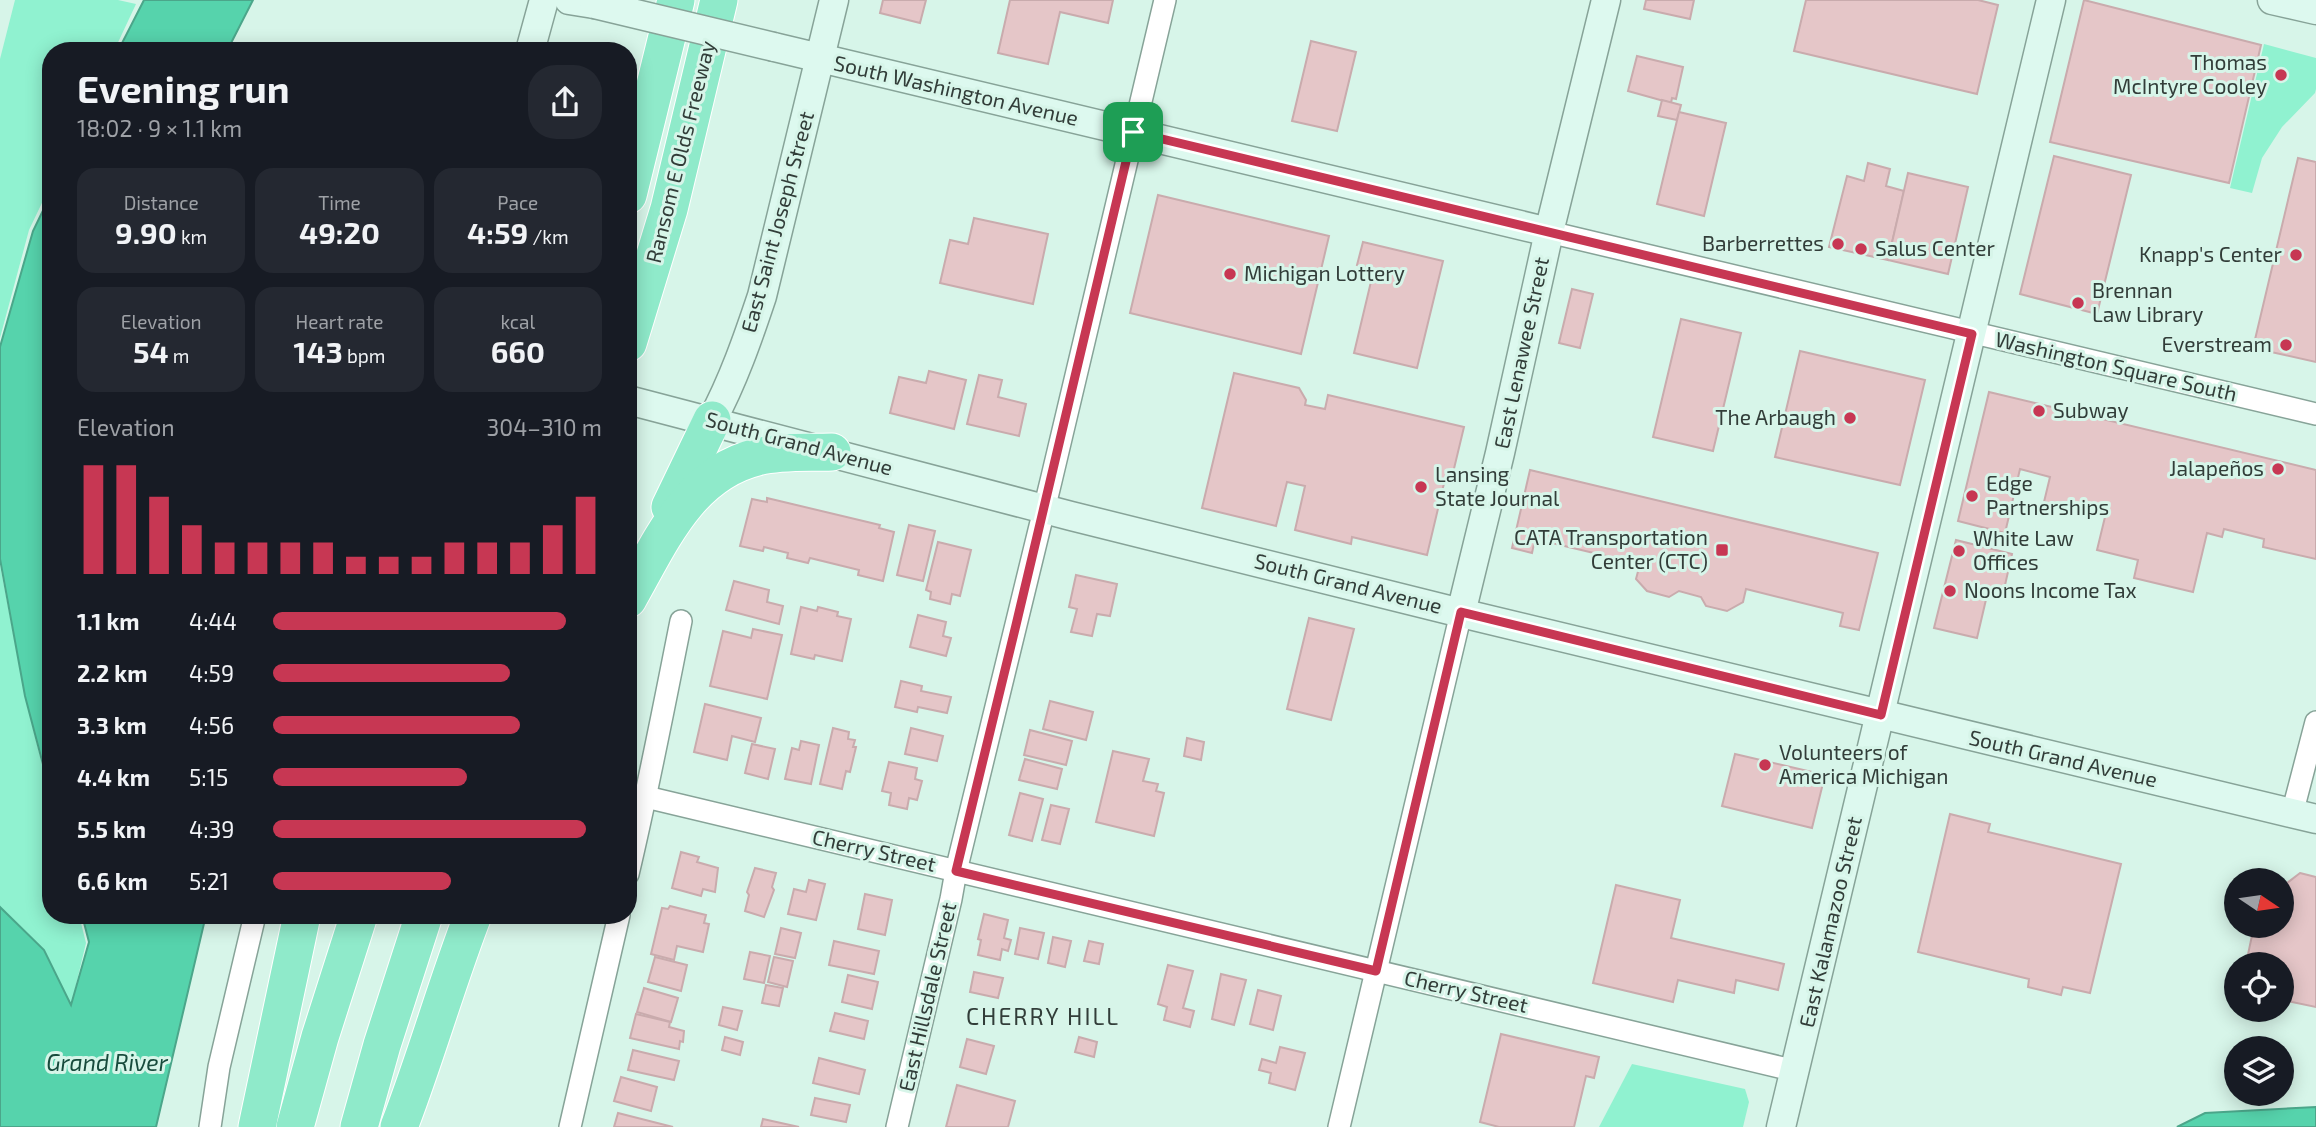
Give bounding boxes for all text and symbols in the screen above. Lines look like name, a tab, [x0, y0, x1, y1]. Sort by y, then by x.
street label: Ransom E Olds Freeway	[640, 38, 719, 265]
street label: South Washington Avenue	[832, 49, 1081, 130]
place label: Thomas McIntyre Cooley	[2113, 49, 2267, 98]
text: Evening run	[77, 65, 290, 111]
button: share	[528, 65, 602, 139]
marker: Thomas McIntyre Cooley	[2273, 67, 2289, 83]
pin	[1103, 102, 1163, 162]
street label: East Saint Joseph Street	[735, 108, 818, 335]
icon: arrive	[1114, 113, 1152, 151]
text: 18:02 · 9 × 1.1 km	[77, 114, 242, 142]
text: Distance	[124, 191, 199, 214]
text: Time	[318, 191, 361, 214]
text: Pace	[497, 191, 538, 214]
text: 9.90	[115, 214, 177, 250]
text: 49:20	[299, 214, 380, 250]
text: 4:59	[467, 214, 528, 250]
text: km	[177, 225, 207, 248]
text: /km	[528, 225, 569, 248]
place label: Barberrettes	[1702, 230, 1824, 255]
place label: Salus Center	[1875, 235, 1996, 260]
marker: Barberrettes	[1830, 236, 1846, 252]
marker: Salus Center	[1853, 241, 1869, 257]
place label: Knapp's Center	[2139, 241, 2283, 266]
marker: Knapp's Center	[2288, 247, 2304, 263]
street label: East Lenawee Street	[1488, 255, 1553, 451]
place label: Michigan Lottery	[1244, 260, 1405, 285]
marker: Michigan Lottery	[1222, 266, 1238, 282]
place label: Brennan Law Library	[2092, 277, 2203, 326]
marker: Brennan Law Library	[2070, 295, 2086, 311]
text: Elevation	[121, 310, 201, 333]
text: Heart rate	[296, 310, 383, 333]
text: kcal	[500, 310, 535, 333]
street label: Washington Square South	[1993, 326, 2240, 406]
place label: Everstream	[2162, 331, 2272, 356]
text: 54	[133, 333, 169, 369]
text: 143	[294, 333, 343, 369]
text: 660	[491, 333, 545, 369]
marker: Everstream	[2278, 337, 2294, 353]
text: m	[169, 344, 189, 367]
text: bpm	[343, 344, 385, 367]
place label: Subway	[2053, 397, 2129, 422]
marker: Subway	[2031, 403, 2047, 419]
place label: The Arbaugh	[1715, 404, 1836, 429]
street label: South Grand Avenue	[703, 406, 896, 480]
marker: The Arbaugh	[1842, 410, 1858, 426]
text: Elevation	[77, 413, 175, 441]
text: 304–310 m	[486, 413, 602, 441]
place label: Jalapeños	[2169, 455, 2264, 480]
place label: Lansing State Journal	[1435, 461, 1560, 510]
marker: Jalapeños	[2270, 461, 2286, 477]
place label: Edge Partnerships	[1986, 470, 2109, 519]
marker: Lansing State Journal	[1413, 479, 1429, 495]
marker: Edge Partnerships	[1964, 488, 1980, 504]
place label: CATA Transportation Center (CTC)	[1514, 524, 1708, 573]
place label: White Law Offices	[1973, 525, 2074, 574]
marker: CATA Transportation Center (CTC)	[1714, 542, 1730, 558]
marker: White Law Offices	[1951, 543, 1967, 559]
street label: South Grand Avenue	[1252, 547, 1445, 618]
place label: Noons Income Tax	[1964, 577, 2137, 602]
marker: Noons Income Tax	[1942, 583, 1958, 599]
text: 1.1 km	[77, 607, 140, 635]
text: 4:44	[189, 607, 237, 635]
text: 2.2 km	[77, 659, 147, 687]
text: 4:59	[189, 659, 234, 687]
text: 3.3 km	[77, 711, 147, 739]
text: 4:56	[189, 711, 234, 739]
street label: South Grand Avenue	[1967, 724, 2160, 791]
place label: Volunteers of America Michigan	[1779, 739, 1949, 788]
marker: Volunteers of America Michigan	[1757, 757, 1773, 773]
text: 4.4 km	[77, 763, 150, 791]
text: 5:15	[189, 763, 228, 791]
street label: East Kalamazoo Street	[1793, 814, 1866, 1030]
text: 5.5 km	[77, 815, 146, 843]
text: 4:39	[189, 815, 235, 843]
street label: Cherry Street	[810, 823, 939, 876]
text: 6.6 km	[77, 867, 148, 895]
text: 5:21	[189, 867, 229, 895]
north arrow	[2224, 868, 2294, 938]
map controls	[2224, 868, 2294, 1106]
street label: East Hillsdale Street	[893, 900, 960, 1094]
button: locate	[2224, 952, 2294, 1022]
street label: Cherry Street	[1402, 964, 1531, 1017]
district label: CHERRY HILL	[966, 1002, 1120, 1030]
button: layers	[2224, 1036, 2294, 1106]
water label: Grand River	[46, 1048, 169, 1076]

